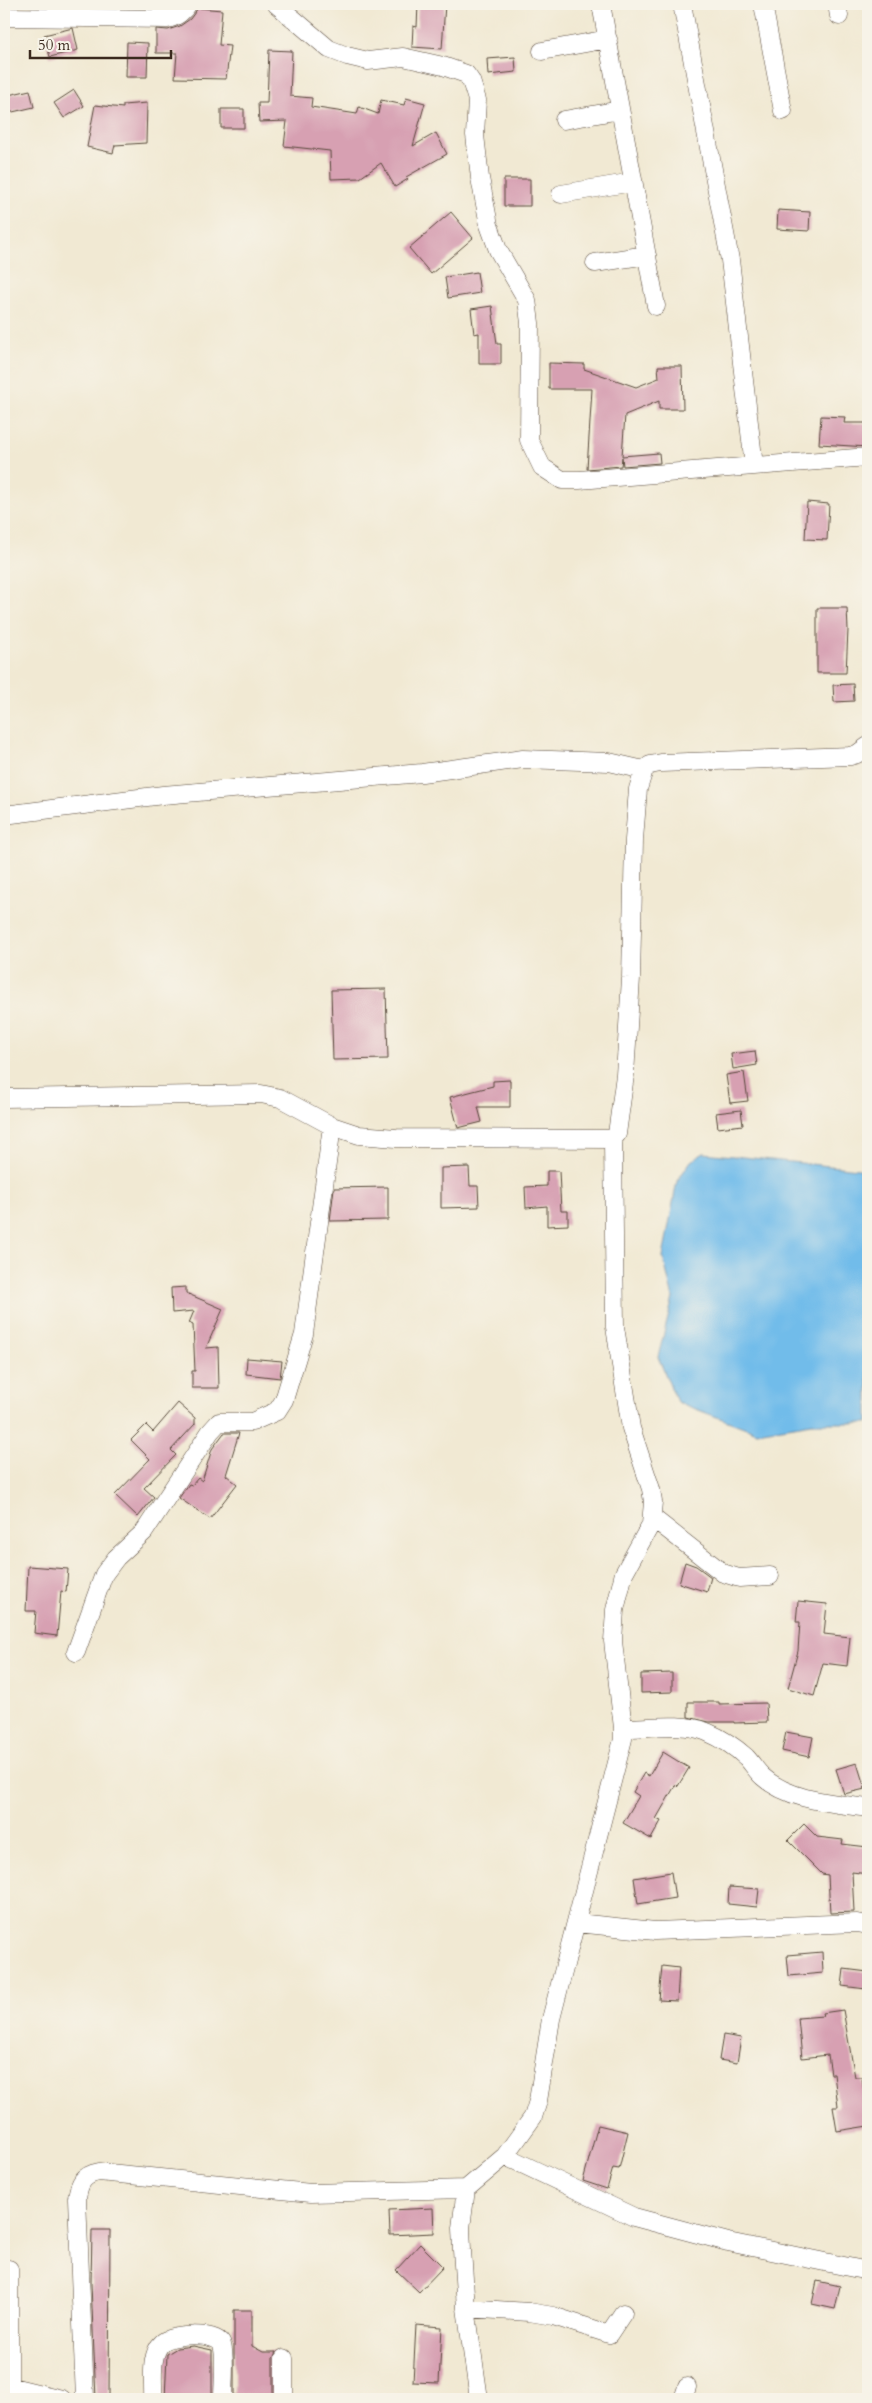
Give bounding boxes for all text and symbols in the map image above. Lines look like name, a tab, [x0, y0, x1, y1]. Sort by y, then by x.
scale bar	[30, 28, 171, 60]
text: 50 m	[38, 35, 70, 55]

